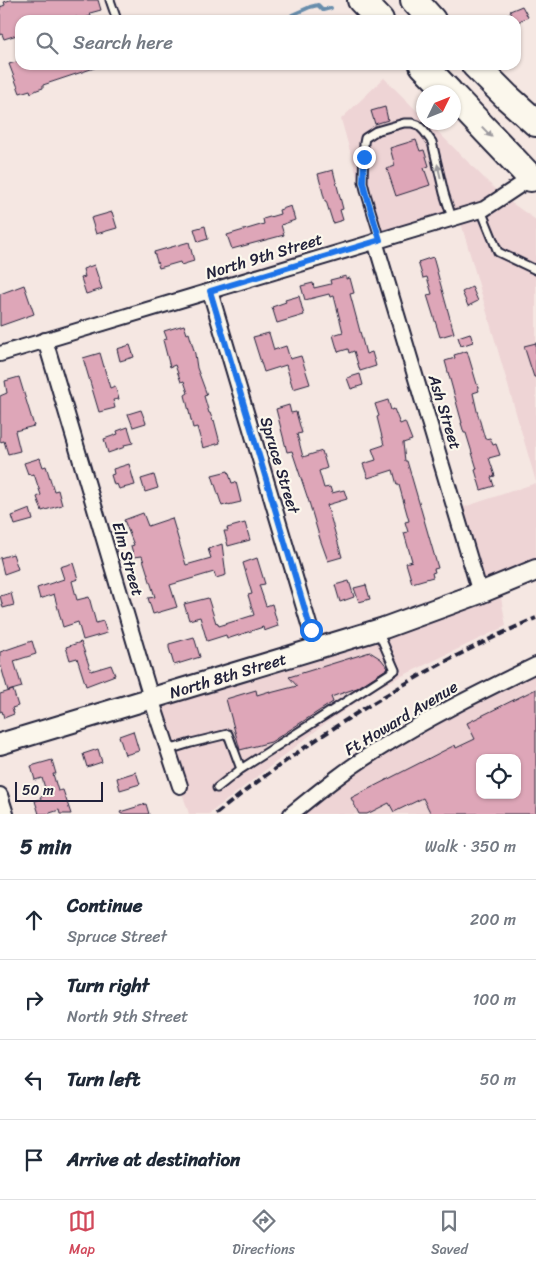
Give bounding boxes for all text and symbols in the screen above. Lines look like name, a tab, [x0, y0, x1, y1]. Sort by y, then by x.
search box	[15, 15, 521, 70]
text: Search here	[73, 26, 173, 59]
icon: search	[33, 29, 61, 57]
north arrow	[416, 85, 461, 130]
one-way arrow	[481, 126, 493, 138]
route end	[353, 146, 376, 169]
one-way arrow	[435, 164, 443, 179]
street label: North 9th Street	[202, 224, 326, 288]
street label: Ash Street	[420, 370, 470, 453]
street label: Spruce Street	[252, 413, 309, 518]
street label: Elm Street	[104, 518, 152, 600]
route start	[300, 619, 323, 642]
street label: North 8th Street	[166, 644, 290, 707]
street label: Ft Howard Avenue	[338, 672, 464, 764]
map controls	[476, 754, 521, 799]
button: locate	[476, 754, 521, 799]
text: 50 m	[22, 778, 54, 803]
scale bar	[15, 779, 102, 802]
text: 5 min	[20, 828, 72, 866]
text: Walk · 350 m	[425, 832, 516, 861]
text: Continue	[67, 889, 143, 922]
text: 200 m	[470, 905, 516, 934]
icon: ahead	[20, 906, 48, 934]
text: Spruce Street	[67, 922, 167, 951]
text: Turn right	[67, 969, 149, 1002]
text: 100 m	[472, 985, 516, 1014]
icon: right	[20, 986, 48, 1014]
text: North 9th Street	[67, 1002, 188, 1031]
text: Turn left	[67, 1063, 140, 1096]
text: 50 m	[480, 1065, 516, 1094]
icon: left	[20, 1066, 48, 1094]
text: Arrive at destination	[67, 1143, 240, 1176]
icon: arrive	[20, 1146, 48, 1174]
tab: Map	[68, 1207, 96, 1262]
tab: Directions	[232, 1207, 295, 1262]
tab: Saved	[431, 1207, 468, 1262]

